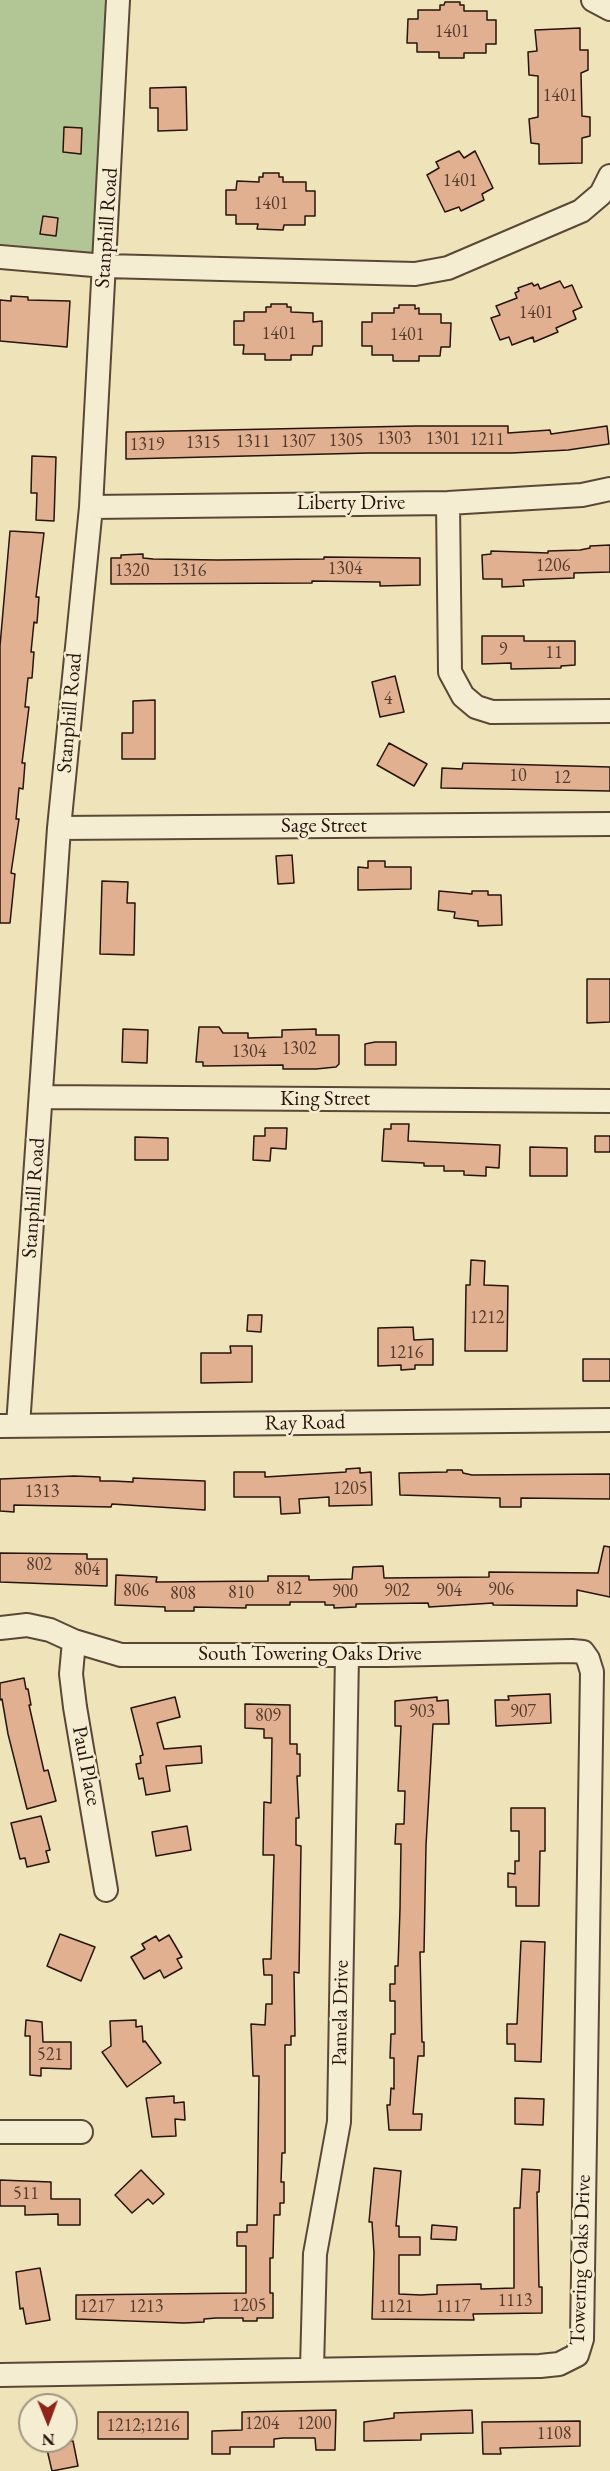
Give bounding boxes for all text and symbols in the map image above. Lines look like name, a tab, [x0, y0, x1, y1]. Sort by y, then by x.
house number: 1401	[435, 21, 469, 43]
house number: 1401	[543, 85, 577, 107]
street label: Stanphill Road	[90, 167, 124, 289]
house number: 1401	[443, 170, 477, 192]
house number: 1401	[254, 193, 288, 215]
house number: 1401	[519, 302, 553, 324]
house number: 1401	[262, 323, 296, 345]
house number: 1401	[390, 324, 424, 346]
house number: 1303	[377, 428, 411, 450]
house number: 1301	[426, 428, 460, 450]
house number: 1211	[470, 429, 504, 451]
house number: 1305	[329, 430, 363, 452]
house number: 1311	[236, 431, 270, 453]
house number: 1307	[281, 431, 315, 453]
house number: 1315	[186, 432, 220, 454]
house number: 1319	[130, 434, 164, 456]
street label: Liberty Drive	[297, 490, 405, 516]
house number: 1206	[536, 555, 570, 577]
house number: 1304	[328, 558, 362, 580]
house number: 1320	[115, 560, 149, 582]
house number: 1316	[172, 560, 206, 582]
house number: 9	[499, 639, 507, 661]
house number: 11	[545, 642, 563, 664]
street label: Stanphill Road	[52, 652, 88, 774]
house number: 4	[384, 688, 392, 710]
house number: 10	[509, 765, 527, 787]
house number: 12	[553, 767, 571, 789]
street label: Sage Street	[281, 813, 367, 839]
house number: 1302	[282, 1038, 316, 1060]
house number: 1304	[232, 1041, 266, 1063]
street label: King Street	[280, 1086, 370, 1112]
street label: Stanphill Road	[17, 1137, 51, 1259]
house number: 1212	[470, 1307, 504, 1329]
house number: 1216	[389, 1342, 423, 1364]
street label: Ray Road	[265, 1410, 345, 1436]
house number: 1205	[333, 1478, 367, 1500]
house number: 1313	[25, 1481, 59, 1503]
house number: 802	[26, 1554, 52, 1576]
house number: 804	[74, 1559, 100, 1581]
house number: 812	[276, 1578, 302, 1600]
house number: 906	[488, 1579, 514, 1601]
house number: 806	[123, 1580, 149, 1602]
house number: 902	[384, 1580, 410, 1602]
house number: 904	[436, 1580, 462, 1602]
house number: 900	[332, 1581, 358, 1603]
house number: 810	[228, 1582, 254, 1604]
house number: 808	[170, 1583, 196, 1605]
street label: South Towering Oaks Drive	[198, 1641, 422, 1667]
house number: 903	[409, 1701, 435, 1723]
house number: 907	[510, 1701, 536, 1723]
house number: 809	[255, 1705, 281, 1727]
street label: Paul Place	[66, 1724, 106, 1808]
street label: Pamela Drive	[327, 1960, 355, 2066]
house number: 521	[37, 2044, 63, 2066]
street label: Towering Oaks Drive	[565, 2174, 597, 2346]
house number: 511	[13, 2183, 39, 2205]
house number: 1113	[498, 2290, 532, 2312]
house number: 1205	[232, 2295, 266, 2317]
house number: 1217	[80, 2296, 114, 2318]
house number: 1213	[129, 2296, 163, 2318]
house number: 1121	[379, 2296, 413, 2318]
house number: 1117	[436, 2296, 470, 2318]
north arrow	[18, 2393, 78, 2453]
house number: 1204	[245, 2413, 279, 2435]
house number: 1200	[297, 2413, 331, 2435]
house number: 1212;1216	[106, 2415, 180, 2437]
house number: 1108	[537, 2423, 571, 2445]
text: N	[42, 2429, 55, 2450]

